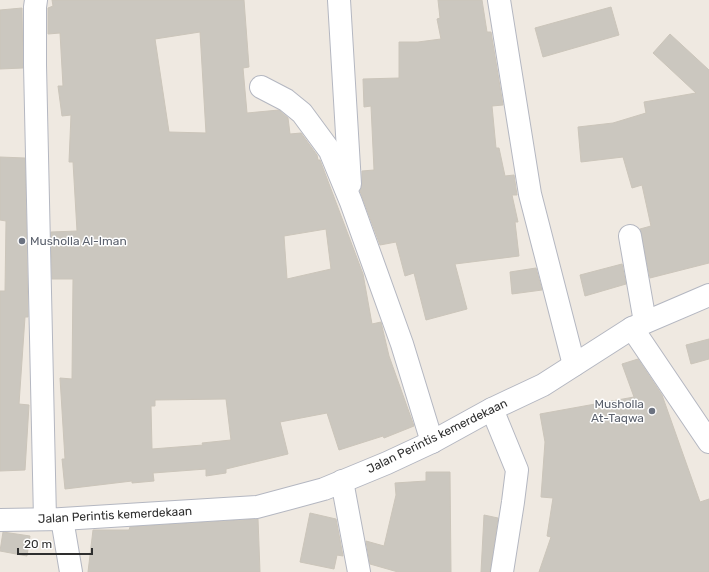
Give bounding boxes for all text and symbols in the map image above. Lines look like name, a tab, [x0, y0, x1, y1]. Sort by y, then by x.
place label: Musholla Al-Iman	[30, 234, 127, 248]
marker: Musholla Al-Iman	[17, 236, 27, 246]
street label: Jalan Perintis kemerdekaan	[365, 396, 509, 476]
place label: Musholla At-Taqwa	[591, 397, 644, 425]
marker: Musholla At-Taqwa	[647, 406, 657, 416]
street label: Jalan Perintis kemerdekaan	[37, 504, 193, 526]
scale bar	[18, 530, 92, 556]
text: 20 m	[24, 537, 52, 551]

